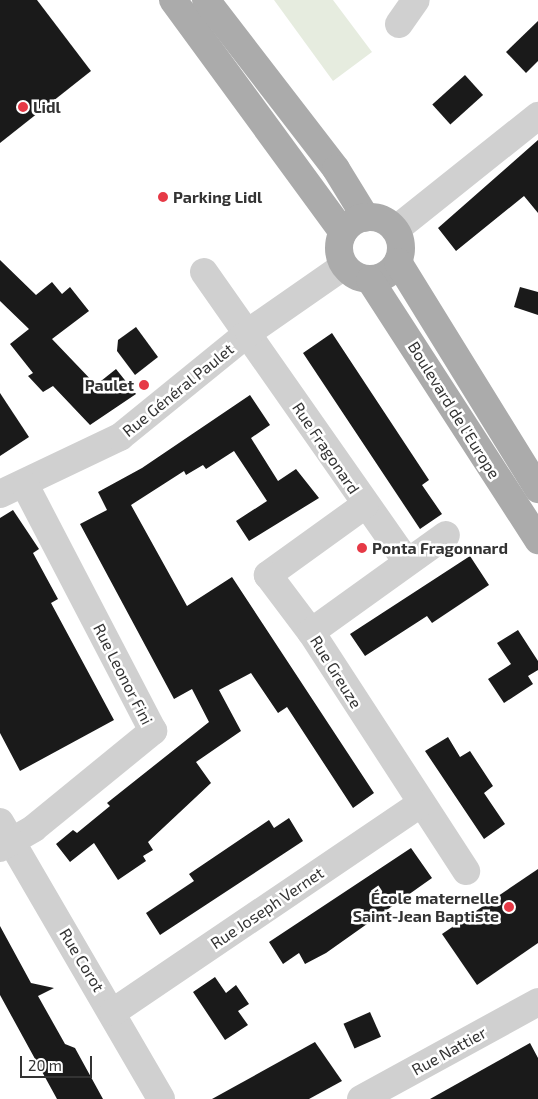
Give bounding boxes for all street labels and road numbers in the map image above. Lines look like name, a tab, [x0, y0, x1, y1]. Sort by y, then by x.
street label: Boulevard de l'Europe	[404, 338, 504, 482]
street label: Rue Général Paulet	[118, 339, 238, 441]
street label: Rue Fragonard	[288, 399, 364, 497]
street label: Rue Leonor Fini	[89, 620, 157, 728]
street label: Rue Greuze	[306, 632, 366, 712]
street label: Rue Joseph Vernet	[207, 863, 327, 953]
street label: Rue Corot	[56, 925, 108, 995]
street label: Rue Nattier	[408, 1023, 490, 1079]

